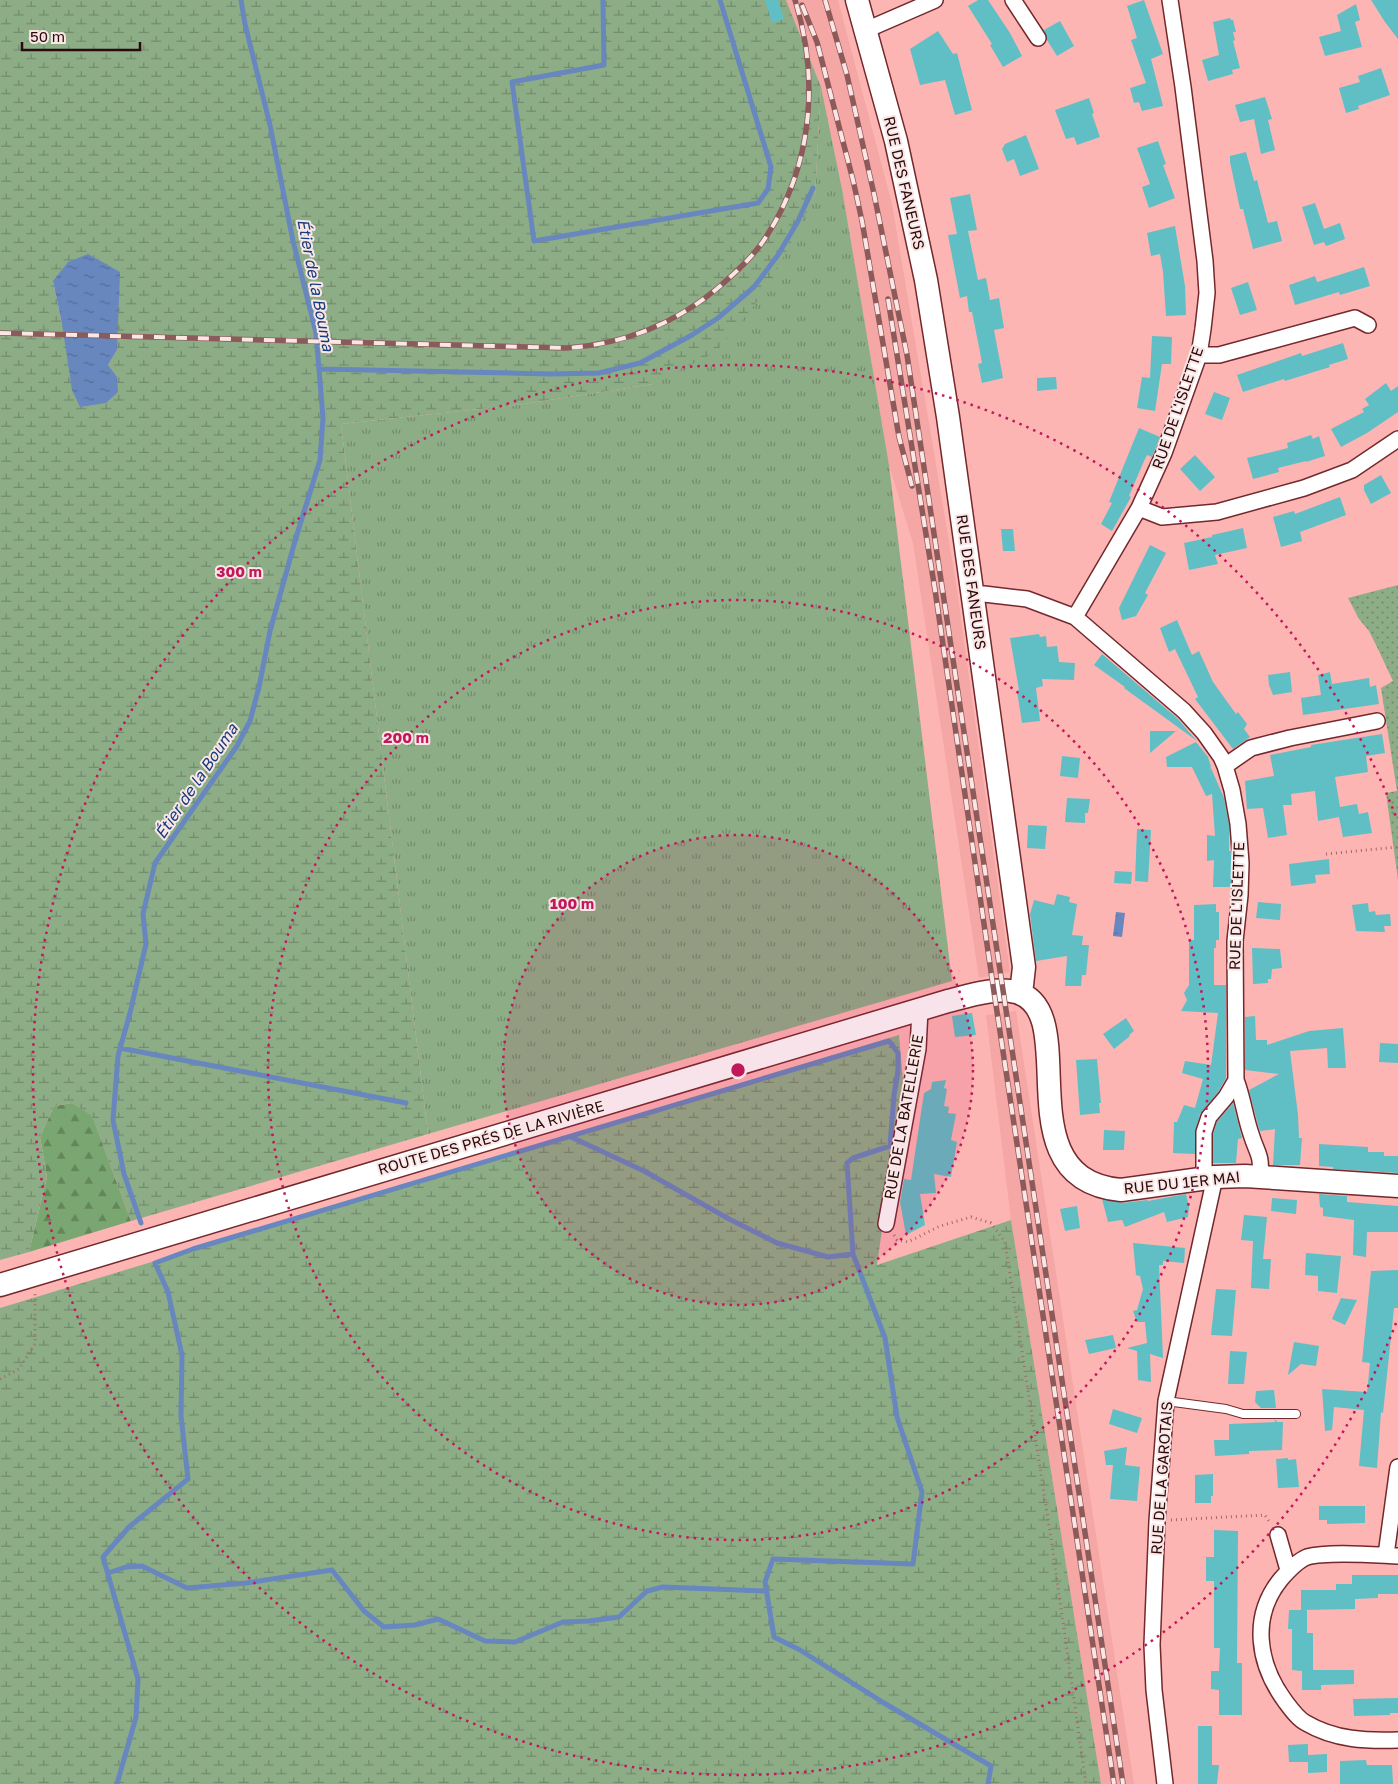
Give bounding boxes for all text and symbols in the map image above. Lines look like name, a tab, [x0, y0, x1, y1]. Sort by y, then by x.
scale bar	[22, 20, 140, 52]
text: 50 m	[30, 27, 65, 45]
street label: RUE DES FANEURS	[881, 114, 929, 251]
water label: Étier de la Bouma	[293, 217, 339, 354]
street label: RUE DE L'ISLETTE	[1148, 344, 1206, 471]
street label: RUE DES FANEURS	[954, 513, 990, 651]
text: 300 m	[216, 562, 262, 580]
water label: Étier de la Bouma	[150, 719, 242, 842]
text: 200 m	[383, 728, 429, 746]
street label: RUE DE L'ISLETTE	[1225, 842, 1247, 970]
text: 100 m	[550, 894, 594, 912]
street label: RUE DE LA BATELLERIE	[880, 1033, 926, 1201]
centre of rings	[729, 1061, 747, 1079]
street label: ROUTE DES PRÉS DE LA RIVIÈRE	[376, 1096, 606, 1178]
street label: RUE DU 1ER MAI	[1123, 1167, 1241, 1197]
street label: RUE DE LA GAROTAIS	[1147, 1401, 1175, 1555]

